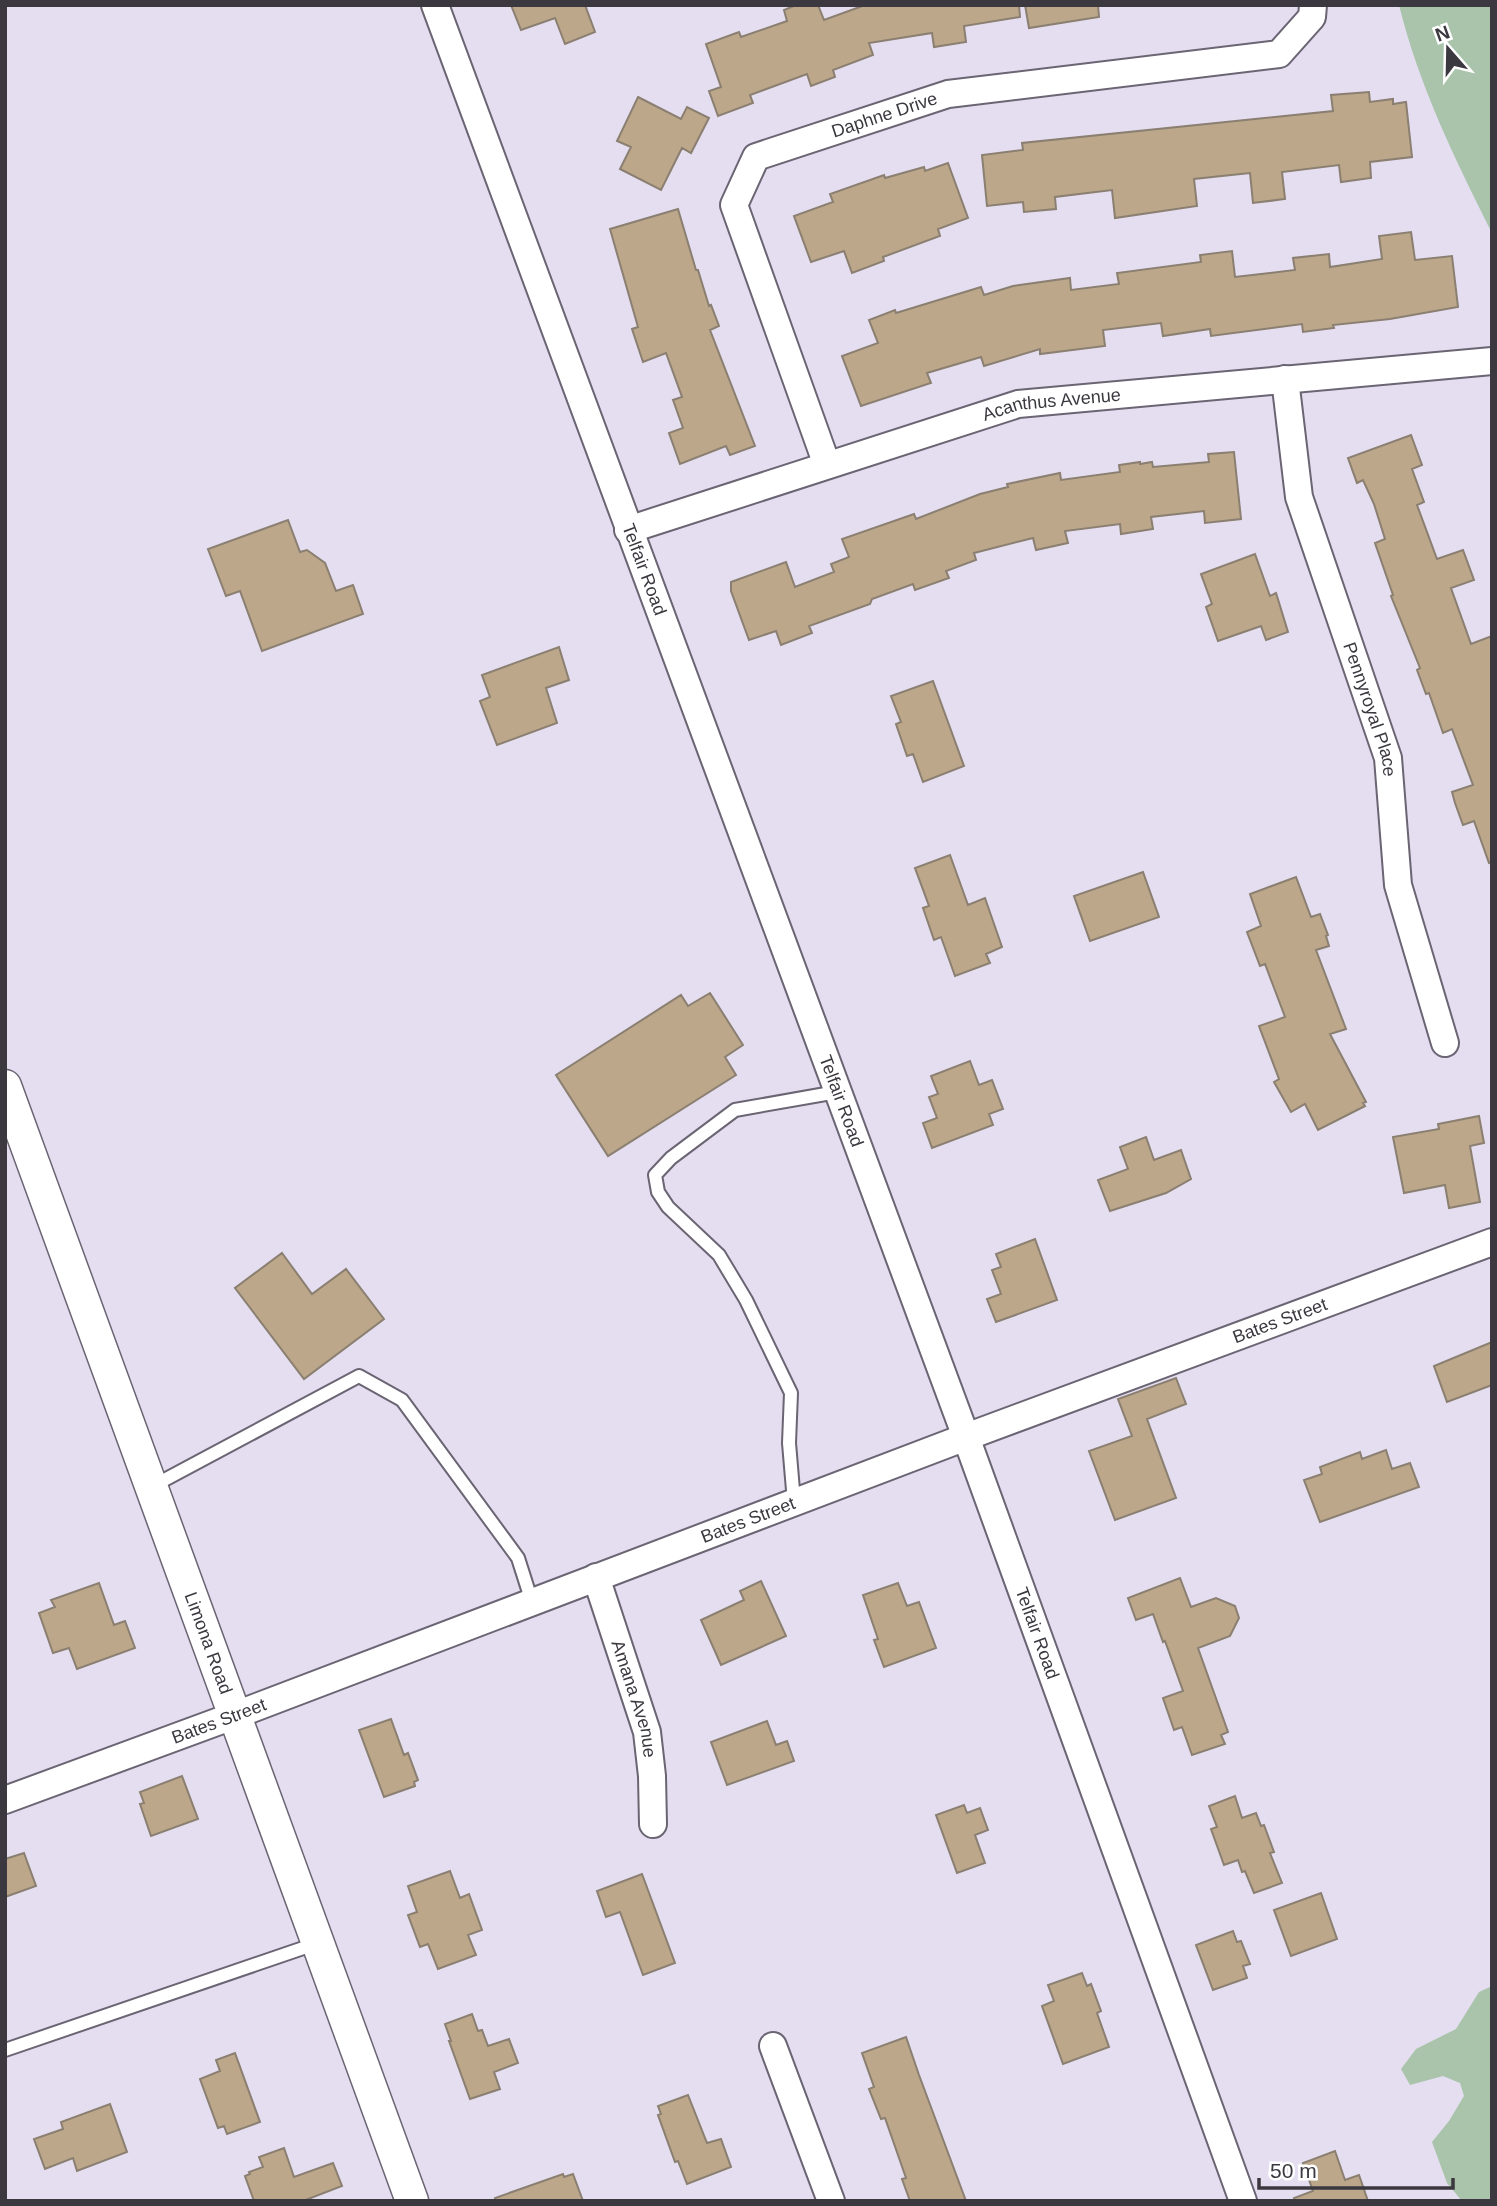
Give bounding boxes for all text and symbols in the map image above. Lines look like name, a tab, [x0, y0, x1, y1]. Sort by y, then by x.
north arrow	[1413, 14, 1483, 84]
text: N	[1432, 21, 1452, 46]
street label: Daphne Drive	[829, 88, 940, 142]
street label: Acanthus Avenue	[980, 385, 1122, 425]
street label: Telfair Road	[618, 521, 670, 618]
street label: Pennyroyal Place	[1339, 640, 1399, 777]
street label: Telfair Road	[815, 1053, 868, 1150]
street label: Bates Street	[1230, 1294, 1330, 1347]
street label: Bates Street	[698, 1493, 798, 1547]
street label: Telfair Road	[1011, 1585, 1063, 1682]
street label: Limona Road	[181, 1589, 236, 1697]
street label: Amana Avenue	[607, 1638, 660, 1759]
street label: Bates Street	[169, 1694, 269, 1748]
scale bar	[1259, 2146, 1453, 2190]
text: 50 m	[1270, 2159, 1317, 2182]

